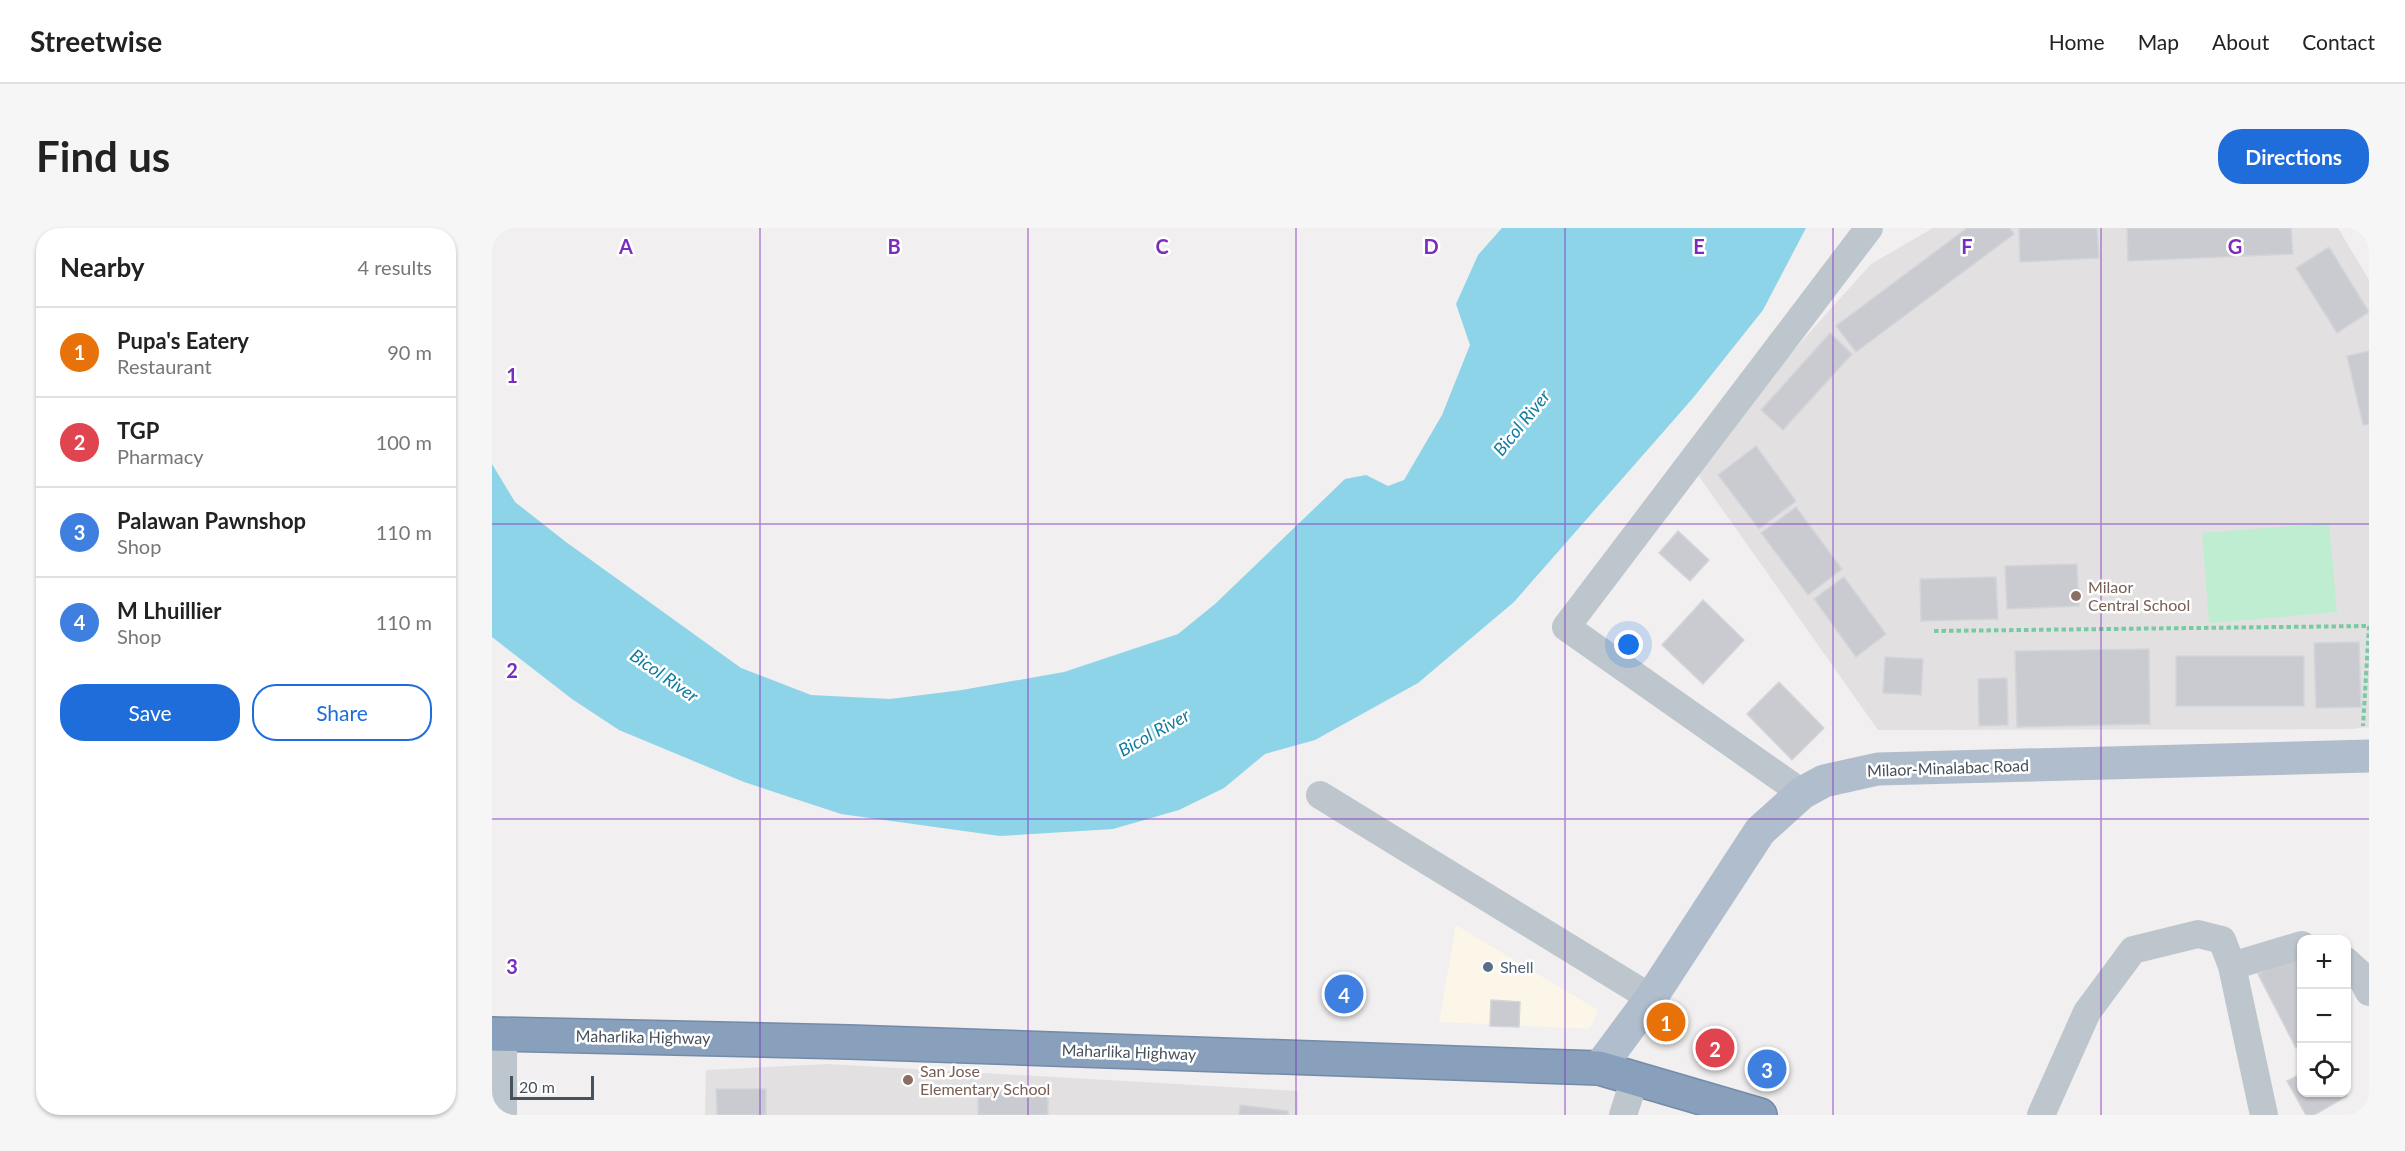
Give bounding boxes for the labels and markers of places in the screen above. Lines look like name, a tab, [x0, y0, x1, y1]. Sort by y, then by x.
place label: Milaor Central School	[2088, 577, 2190, 614]
marker: Milaor Central School	[2069, 589, 2083, 603]
place label: Shell	[1500, 957, 1533, 976]
marker: Shell	[1481, 960, 1495, 974]
pin: 4	[1324, 972, 1364, 1017]
pin: 1	[1646, 1000, 1686, 1044]
pin: 2	[1696, 1026, 1734, 1070]
pin: 3	[1748, 1046, 1786, 1092]
place label: San Jose Elementary School	[920, 1061, 1050, 1098]
marker: San Jose Elementary School	[901, 1073, 915, 1087]

